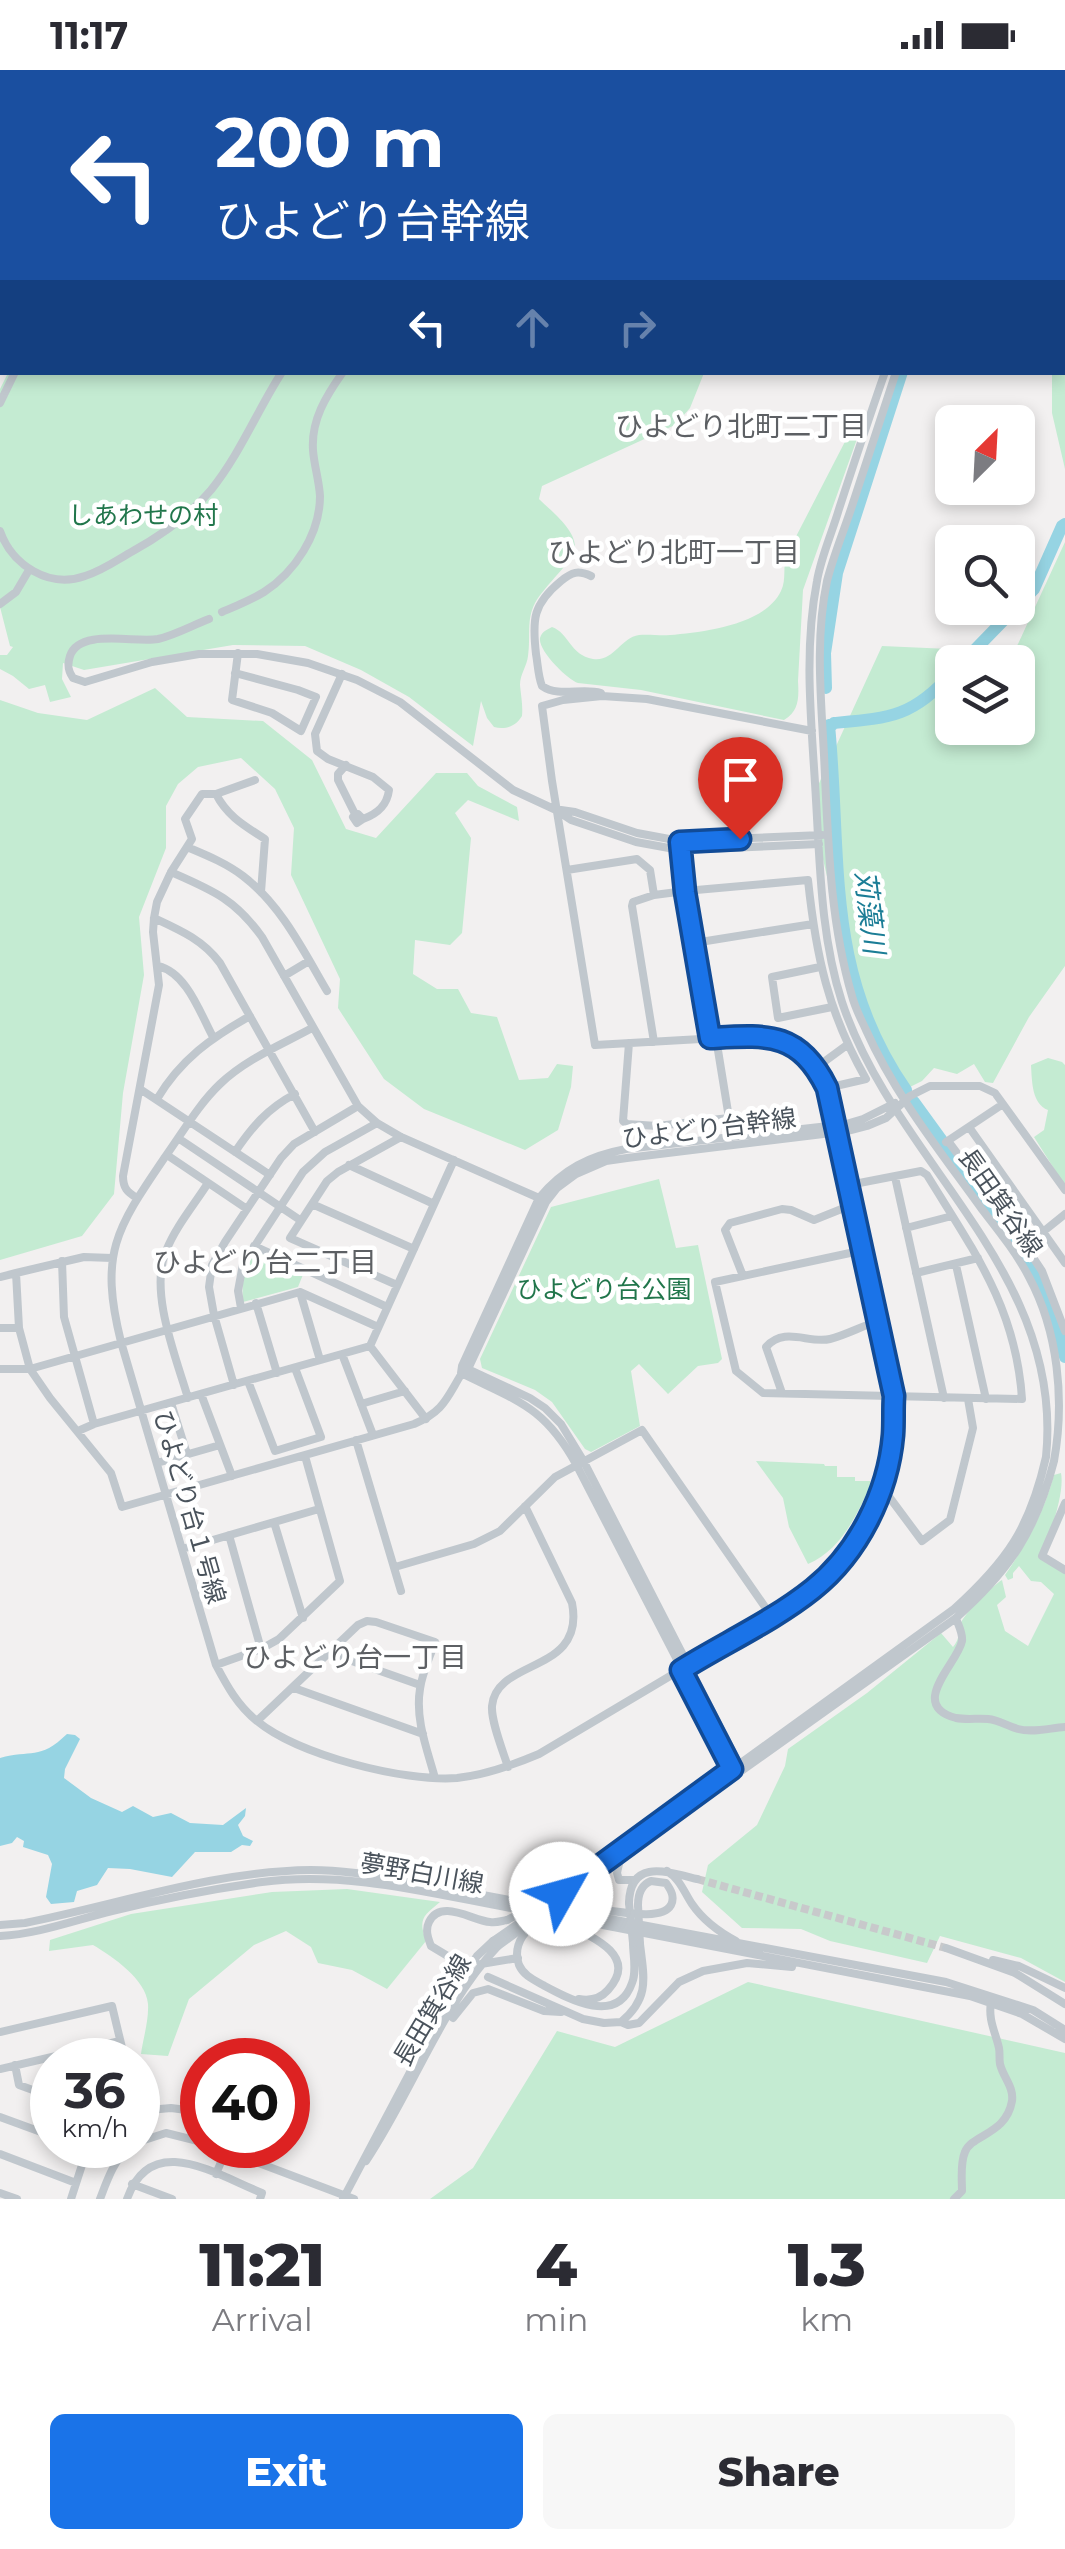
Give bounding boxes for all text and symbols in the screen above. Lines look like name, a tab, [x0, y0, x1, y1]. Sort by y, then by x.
text: 11:17	[50, 12, 128, 59]
text: 200 m	[215, 99, 445, 185]
icon: left	[50, 110, 180, 240]
text: ひよどり台幹線	[215, 193, 530, 248]
icon: left	[400, 300, 455, 355]
icon: ahead	[505, 300, 560, 355]
icon: right	[610, 300, 665, 355]
north arrow	[935, 405, 1035, 505]
map controls	[935, 405, 1035, 745]
district label: ひよどり北町二丁目	[615, 409, 867, 443]
park label: しあわせの村	[68, 500, 218, 530]
button: search	[935, 525, 1035, 625]
district label: ひよどり北町一丁目	[548, 535, 800, 569]
button: layers	[935, 645, 1035, 745]
pin	[698, 737, 783, 840]
icon: arrive	[713, 752, 768, 807]
water label: 苅藻川	[848, 868, 892, 959]
street label: ひよどり台幹線	[620, 1102, 798, 1154]
street label: 長田箕谷線	[953, 1142, 1049, 1262]
district label: ひよどり台二丁目	[153, 1245, 377, 1279]
park label: ひよどり台公園	[516, 1274, 692, 1304]
street label: ひよどり台１号線	[148, 1407, 232, 1607]
district label: ひよどり台一丁目	[243, 1640, 467, 1674]
position arrow	[509, 1842, 613, 1946]
street label: 夢野白川線	[358, 1847, 486, 1899]
street label: 長田箕谷線	[387, 1949, 477, 2071]
speed limit sign: 40	[180, 2038, 310, 2168]
text: 36	[64, 2060, 126, 2121]
text: km/h	[62, 2113, 128, 2143]
text: 11:21	[199, 2228, 325, 2301]
text: 4	[535, 2228, 577, 2301]
text: 1.3	[788, 2228, 866, 2301]
text: Arrival	[212, 2300, 313, 2339]
text: min	[524, 2300, 588, 2339]
text: km	[800, 2300, 853, 2339]
button: Exit	[50, 2414, 523, 2529]
button: Share	[543, 2414, 1015, 2529]

